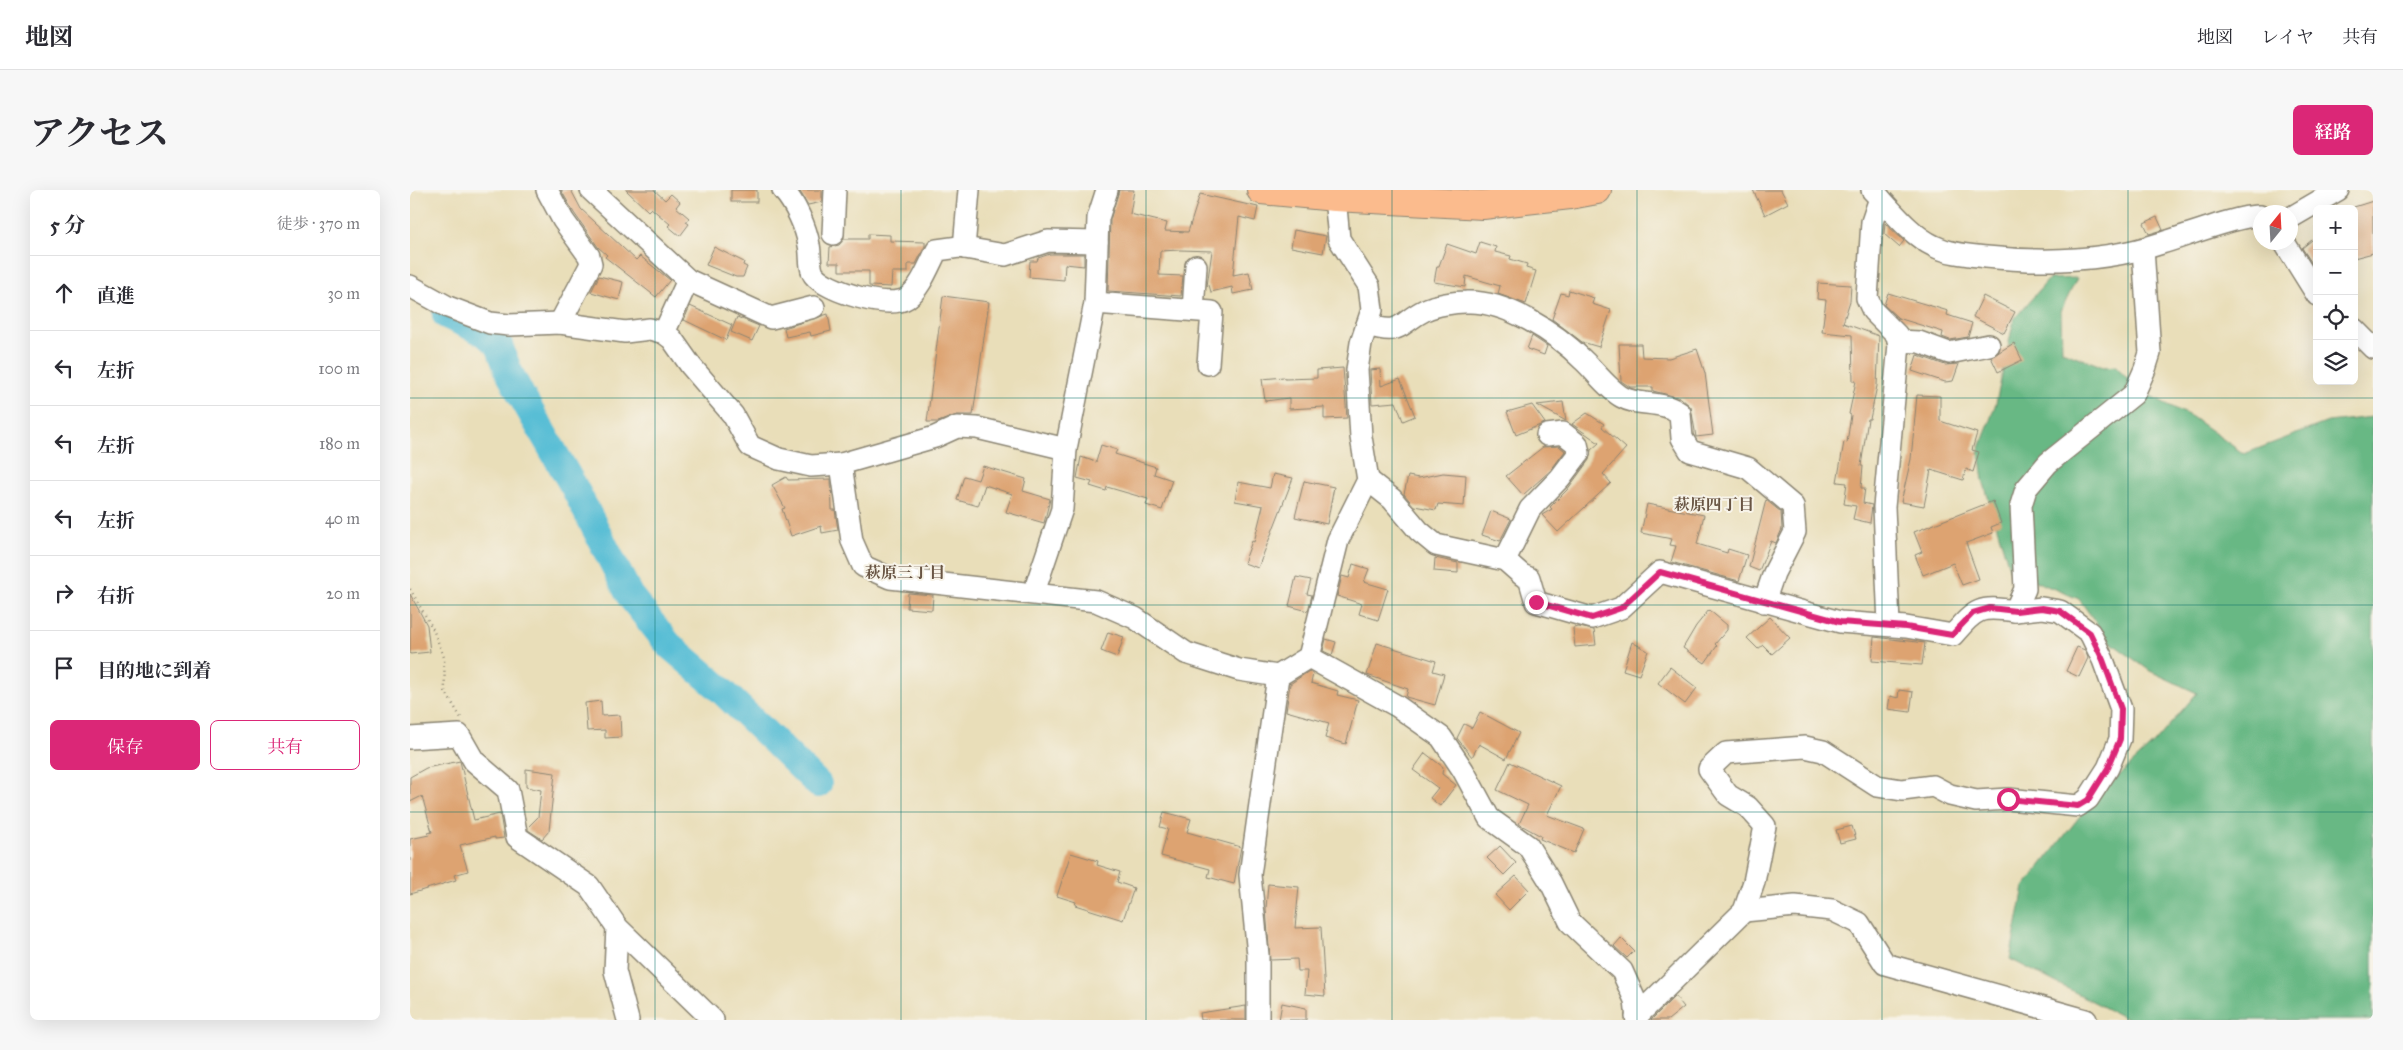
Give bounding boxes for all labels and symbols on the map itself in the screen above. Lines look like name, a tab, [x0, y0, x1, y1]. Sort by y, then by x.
north arrow	[2253, 205, 2298, 250]
district label: 萩原四丁目	[1674, 495, 1754, 514]
district label: 萩原三丁目	[865, 563, 945, 582]
route end	[1525, 591, 1548, 614]
route start	[1997, 788, 2020, 811]

